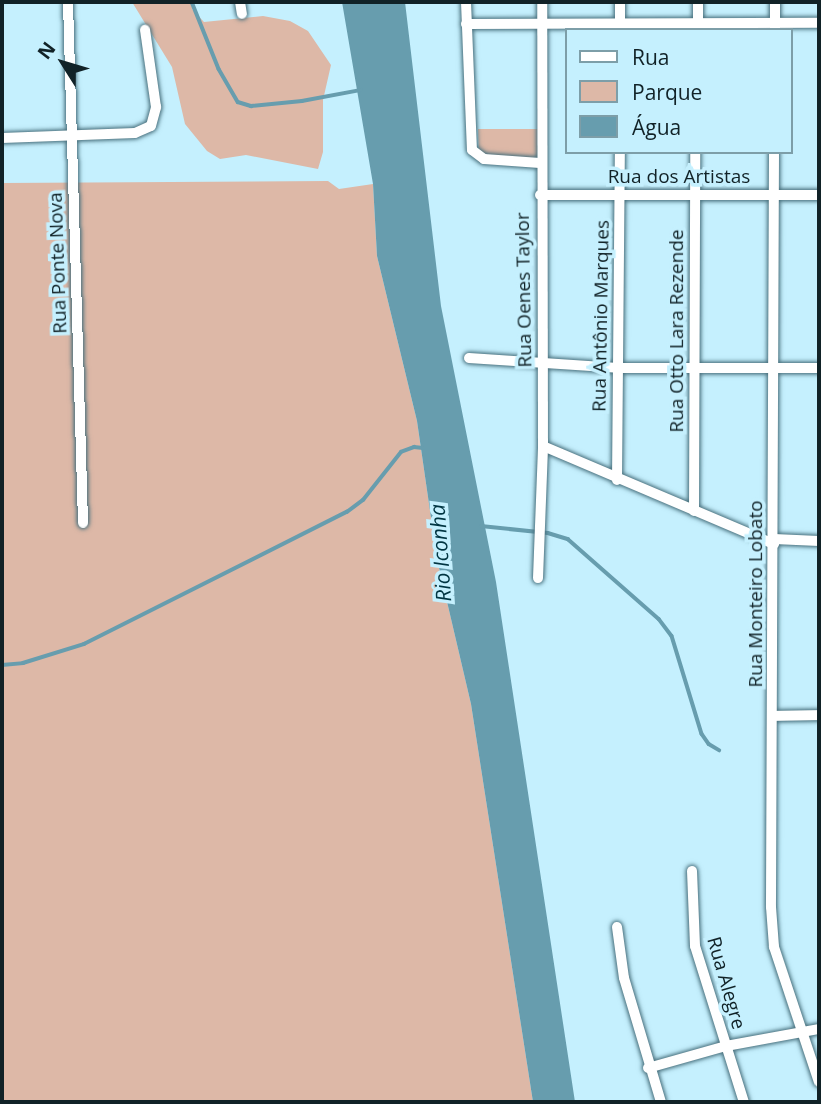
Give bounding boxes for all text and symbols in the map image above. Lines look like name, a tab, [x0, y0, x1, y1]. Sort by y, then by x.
north arrow	[28, 28, 98, 98]
legend	[566, 28, 793, 154]
text: N	[31, 36, 61, 64]
text: Rua	[632, 43, 670, 71]
text: Parque	[632, 78, 702, 106]
text: Água	[632, 113, 681, 141]
street label: Rua dos Artistas	[608, 166, 750, 188]
street label: Rua Ponte Nova	[44, 192, 72, 334]
street label: Rua Oenes Taylor	[511, 212, 537, 368]
street label: Rua Antônio Marques	[588, 220, 614, 412]
street label: Rua Otto Lara Rezende	[666, 229, 688, 433]
street label: Rua Monteiro Lobato	[745, 500, 767, 688]
water label: Rio Iconha	[424, 503, 456, 603]
street label: Rua Alegre	[702, 934, 750, 1032]

